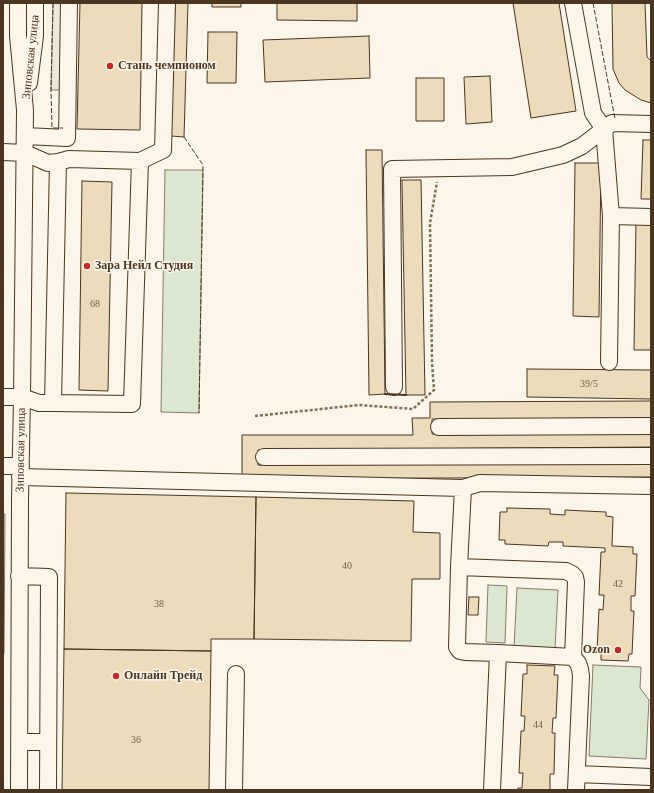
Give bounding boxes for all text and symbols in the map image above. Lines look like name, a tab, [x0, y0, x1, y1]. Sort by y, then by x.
street label: Зиповская улица	[19, 14, 43, 100]
place label: Стань чемпионом	[118, 59, 216, 73]
marker: Стань чемпионом	[105, 61, 115, 71]
place label: Зара Нейл Студия	[95, 259, 193, 273]
marker: Зара Нейл Студия	[82, 261, 92, 271]
house number: 68	[90, 298, 100, 310]
house number: 39/5	[580, 378, 598, 390]
street label: Зиповская улица	[13, 407, 29, 493]
house number: 40	[342, 560, 352, 572]
house number: 42	[613, 578, 623, 590]
house number: 38	[154, 598, 164, 610]
place label: Ozon	[583, 643, 610, 657]
marker: Ozon	[613, 645, 623, 655]
place label: Онлайн Трейд	[124, 669, 202, 683]
marker: Онлайн Трейд	[111, 671, 121, 681]
house number: 44	[533, 719, 543, 731]
house number: 36	[131, 734, 141, 746]

